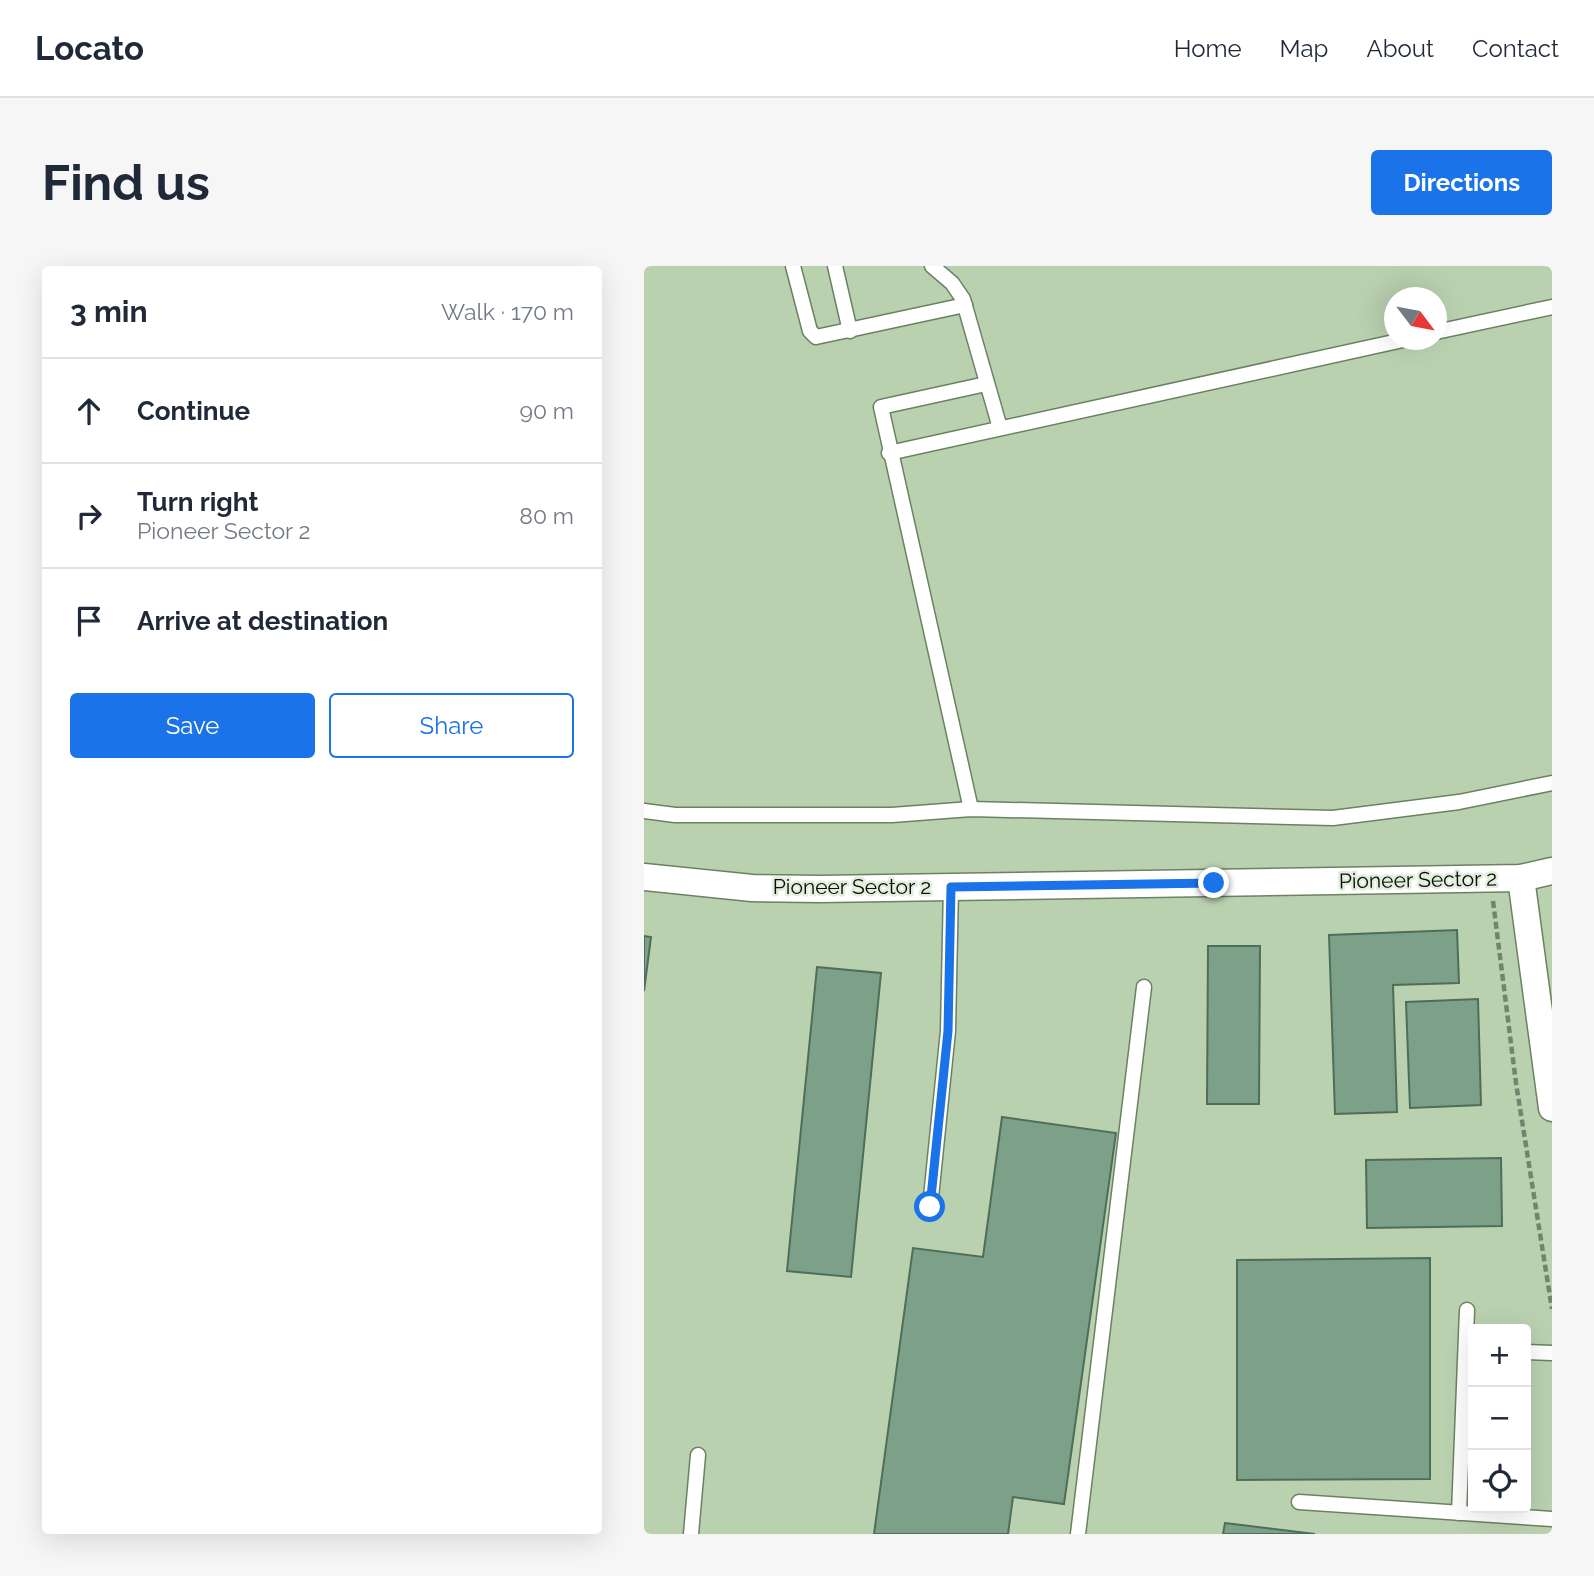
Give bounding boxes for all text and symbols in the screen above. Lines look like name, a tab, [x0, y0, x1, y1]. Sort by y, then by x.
text: Locato	[35, 29, 144, 68]
text: Home	[1174, 34, 1242, 63]
text: Map	[1280, 34, 1328, 63]
text: About	[1366, 34, 1434, 63]
text: Contact	[1472, 34, 1559, 63]
button: Directions	[1371, 150, 1552, 215]
text: Find us	[42, 154, 210, 211]
north arrow	[1384, 287, 1447, 350]
text: 3 min	[70, 294, 148, 329]
text: Walk · 170 m	[441, 298, 574, 325]
icon: ahead	[70, 392, 108, 430]
text: Continue	[137, 396, 250, 426]
text: 90 m	[519, 397, 574, 424]
text: Turn right	[137, 487, 258, 517]
icon: right	[70, 497, 108, 535]
text: 80 m	[519, 502, 574, 529]
text: Pioneer Sector 2	[137, 517, 310, 544]
icon: arrive	[70, 602, 108, 640]
text: Arrive at destination	[137, 606, 388, 636]
button: Save	[70, 693, 315, 758]
button: Share	[329, 693, 574, 758]
street label: Pioneer Sector 2	[1339, 866, 1497, 893]
route end	[1198, 867, 1229, 898]
street label: Pioneer Sector 2	[773, 874, 931, 899]
route start	[914, 1191, 945, 1222]
map controls	[1468, 1324, 1531, 1513]
button: +	[1468, 1324, 1531, 1387]
button: −	[1468, 1387, 1531, 1450]
button: locate	[1468, 1450, 1531, 1513]

